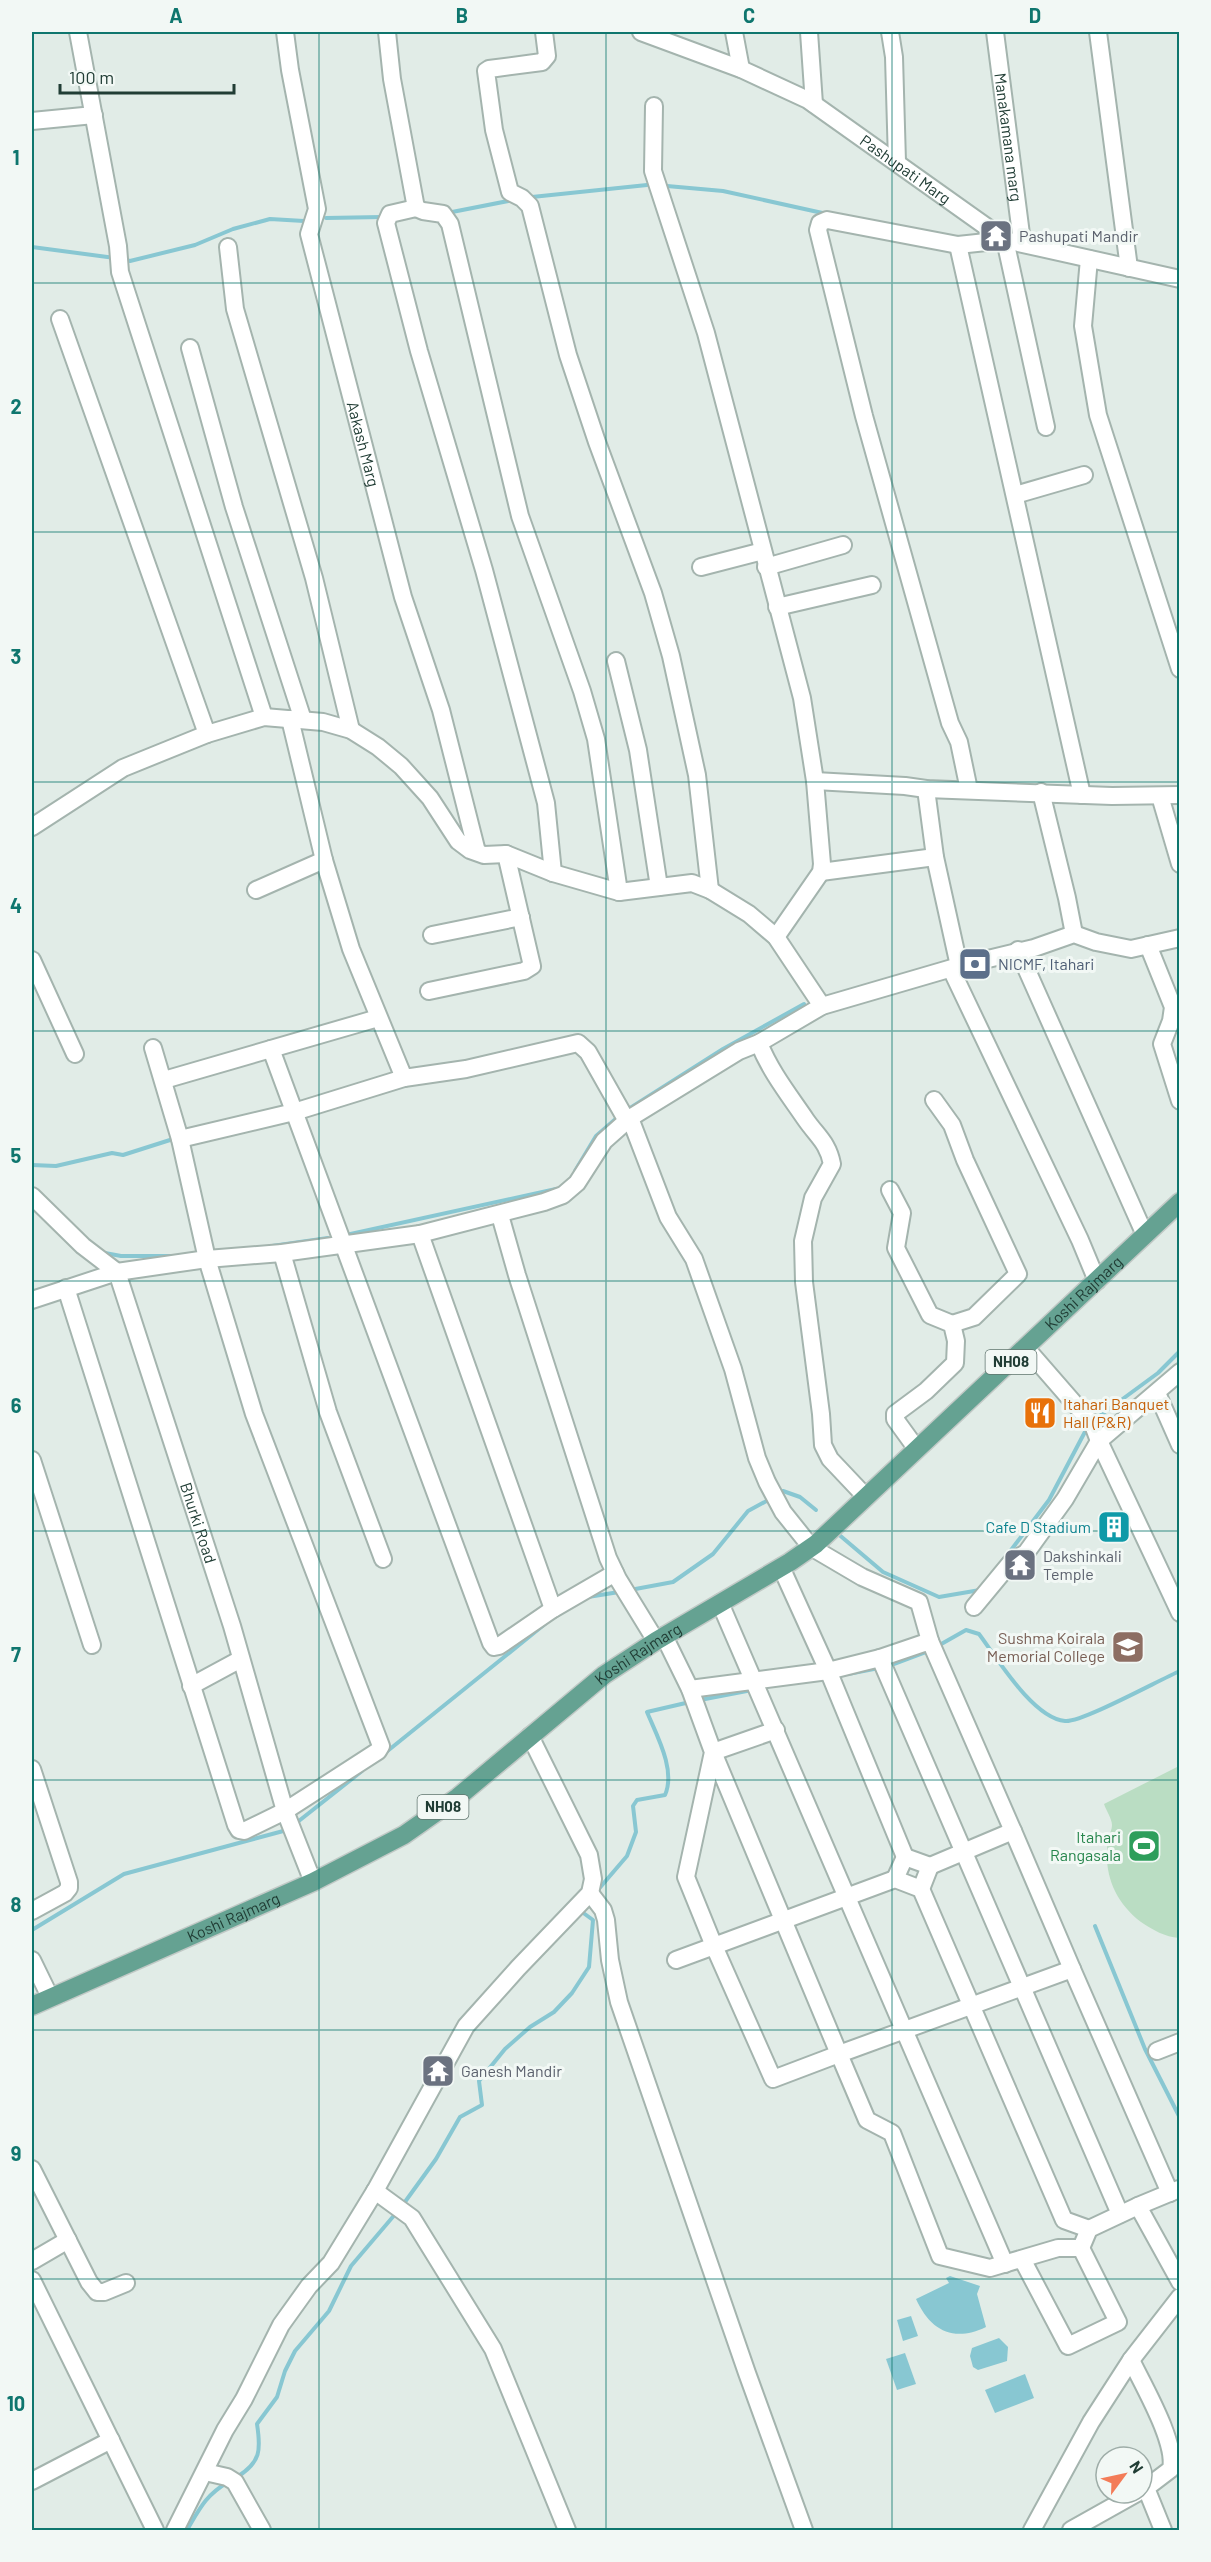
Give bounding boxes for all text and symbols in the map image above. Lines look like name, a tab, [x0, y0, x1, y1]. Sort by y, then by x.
text: A	[169, 3, 183, 27]
text: B	[456, 3, 468, 27]
text: C	[743, 3, 755, 27]
text: D	[1029, 3, 1041, 27]
scale bar	[60, 57, 234, 95]
text: 100 m	[69, 66, 114, 88]
street label: Manakamana marg	[991, 72, 1027, 203]
street label: Pashupati Marg	[857, 130, 955, 207]
text: 1	[12, 145, 20, 169]
temple icon: Pashupati Mandir	[978, 218, 1014, 254]
place label: Pashupati Mandir	[1019, 226, 1138, 245]
text: 2	[10, 394, 22, 418]
street label: Aakash Marg	[344, 399, 384, 488]
text: 3	[11, 644, 21, 668]
text: 4	[10, 893, 22, 917]
bank icon: NICMF, Itahari	[957, 946, 993, 982]
place label: NICMF, Itahari	[998, 954, 1094, 973]
text: 5	[11, 1143, 22, 1167]
street label: Koshi Rajmarg	[1040, 1251, 1126, 1333]
road number: NH08	[986, 1350, 1036, 1374]
text: 6	[11, 1393, 22, 1417]
place label: Itahari Banquet Hall (P&R)	[1063, 1394, 1169, 1431]
restaurant icon: Itahari Banquet Hall (P&R)	[1022, 1395, 1058, 1431]
street label: Bhurki Road	[177, 1480, 221, 1566]
building icon: Cafe D Stadium	[1096, 1509, 1132, 1545]
place label: Cafe D Stadium	[986, 1517, 1091, 1536]
place label: Dakshinkali Temple	[1043, 1546, 1122, 1583]
temple icon: Dakshinkali Temple	[1002, 1547, 1038, 1583]
street label: Koshi Rajmarg	[590, 1618, 684, 1688]
place label: Sushma Koirala Memorial College	[987, 1628, 1105, 1665]
school or university icon: Sushma Koirala Memorial College	[1110, 1629, 1146, 1665]
text: 7	[11, 1642, 21, 1666]
road number: NH08	[418, 1795, 468, 1819]
place label: Itahari Rangasala	[1050, 1827, 1121, 1864]
sports icon: Itahari Rangasala	[1126, 1828, 1162, 1864]
street label: Koshi Rajmarg	[184, 1888, 282, 1945]
text: 8	[11, 1892, 22, 1916]
temple icon: Ganesh Mandir	[420, 2053, 456, 2089]
place label: Ganesh Mandir	[461, 2061, 562, 2080]
text: 9	[11, 2141, 21, 2165]
text: 10	[7, 2391, 25, 2415]
north arrow	[1094, 2445, 1154, 2505]
text: N	[1126, 2457, 1148, 2476]

